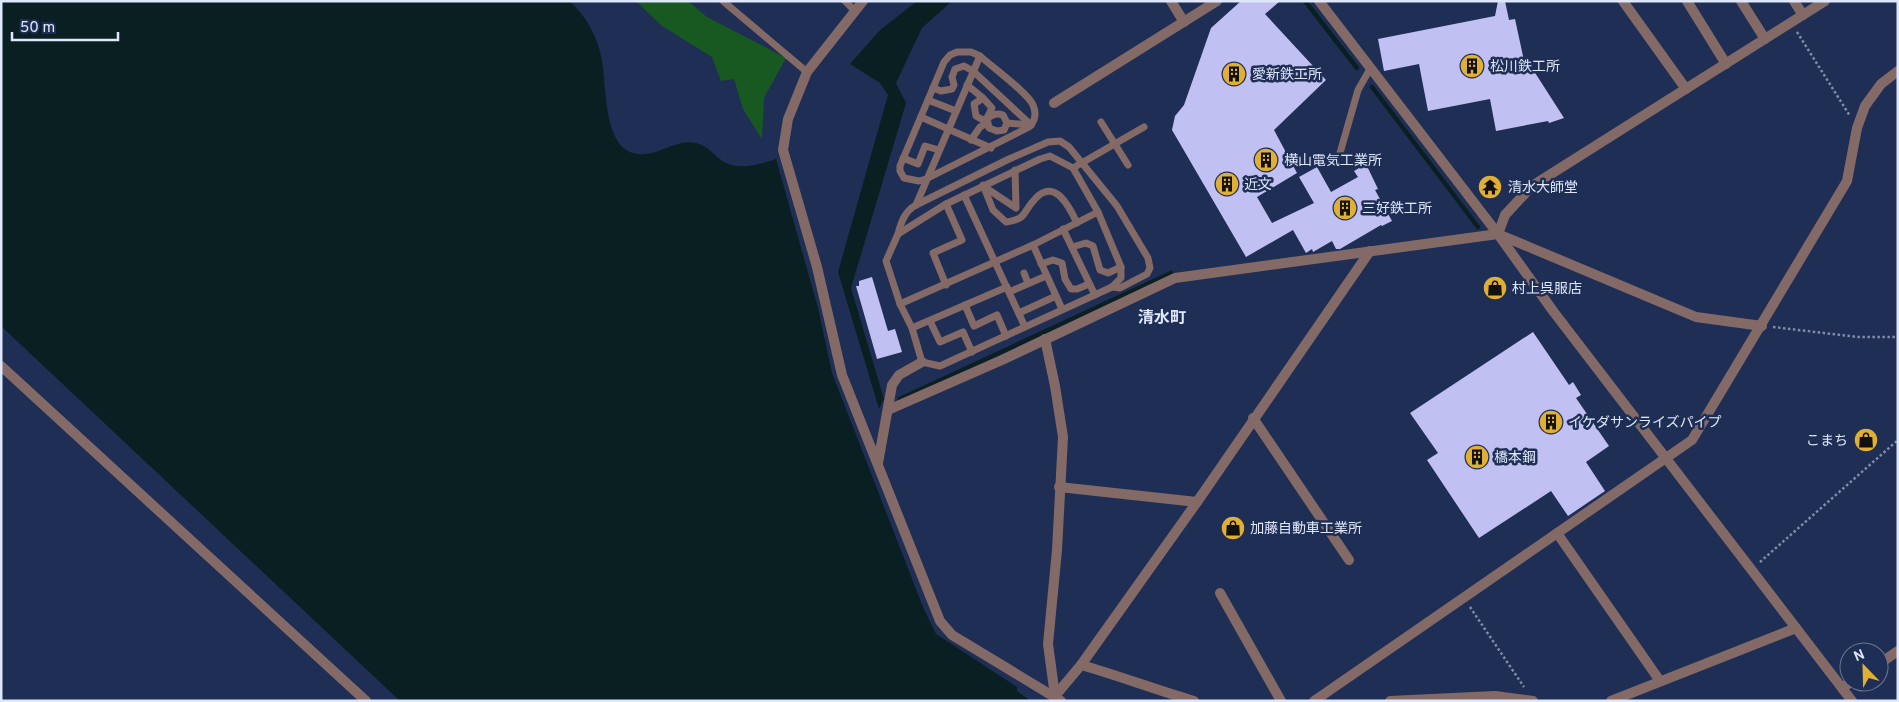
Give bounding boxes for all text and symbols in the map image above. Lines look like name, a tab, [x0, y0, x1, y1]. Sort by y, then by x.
scale bar	[12, 10, 119, 42]
text: 50 m	[20, 19, 55, 38]
building icon: 松川鉄工所	[1459, 53, 1485, 79]
place label: 松川鉄工所	[1490, 59, 1560, 76]
building icon: 愛新鉄工所	[1221, 61, 1247, 87]
place label: 愛新鉄工所	[1252, 67, 1322, 84]
building icon: 横山電気工業所	[1253, 147, 1279, 173]
place label: 横山電気工業所	[1284, 153, 1382, 170]
building icon: 近文	[1214, 171, 1240, 197]
temple icon: 清水大師堂	[1477, 174, 1503, 200]
place label: 近文	[1244, 177, 1272, 194]
place label: 清水大師堂	[1508, 180, 1578, 197]
building icon: 三好鉄工所	[1332, 195, 1358, 221]
place label: 三好鉄工所	[1362, 201, 1432, 218]
shop icon: 村上呉服店	[1482, 275, 1508, 301]
place label: 村上呉服店	[1512, 280, 1582, 298]
district label: 清水町	[1138, 309, 1186, 329]
building icon: イケダサンライズパイプ	[1538, 409, 1564, 435]
place label: イケダサンライズパイプ	[1568, 414, 1722, 432]
shop icon: こまち	[1853, 427, 1879, 453]
place label: こまち	[1806, 433, 1848, 450]
building icon: 橋本鋼	[1464, 444, 1490, 470]
place label: 橋本鋼	[1494, 450, 1536, 467]
shop icon: 加藤自動車工業所	[1220, 515, 1246, 541]
place label: 加藤自動車工業所	[1250, 521, 1362, 538]
north arrow	[1839, 642, 1889, 692]
text: N	[1852, 647, 1867, 666]

